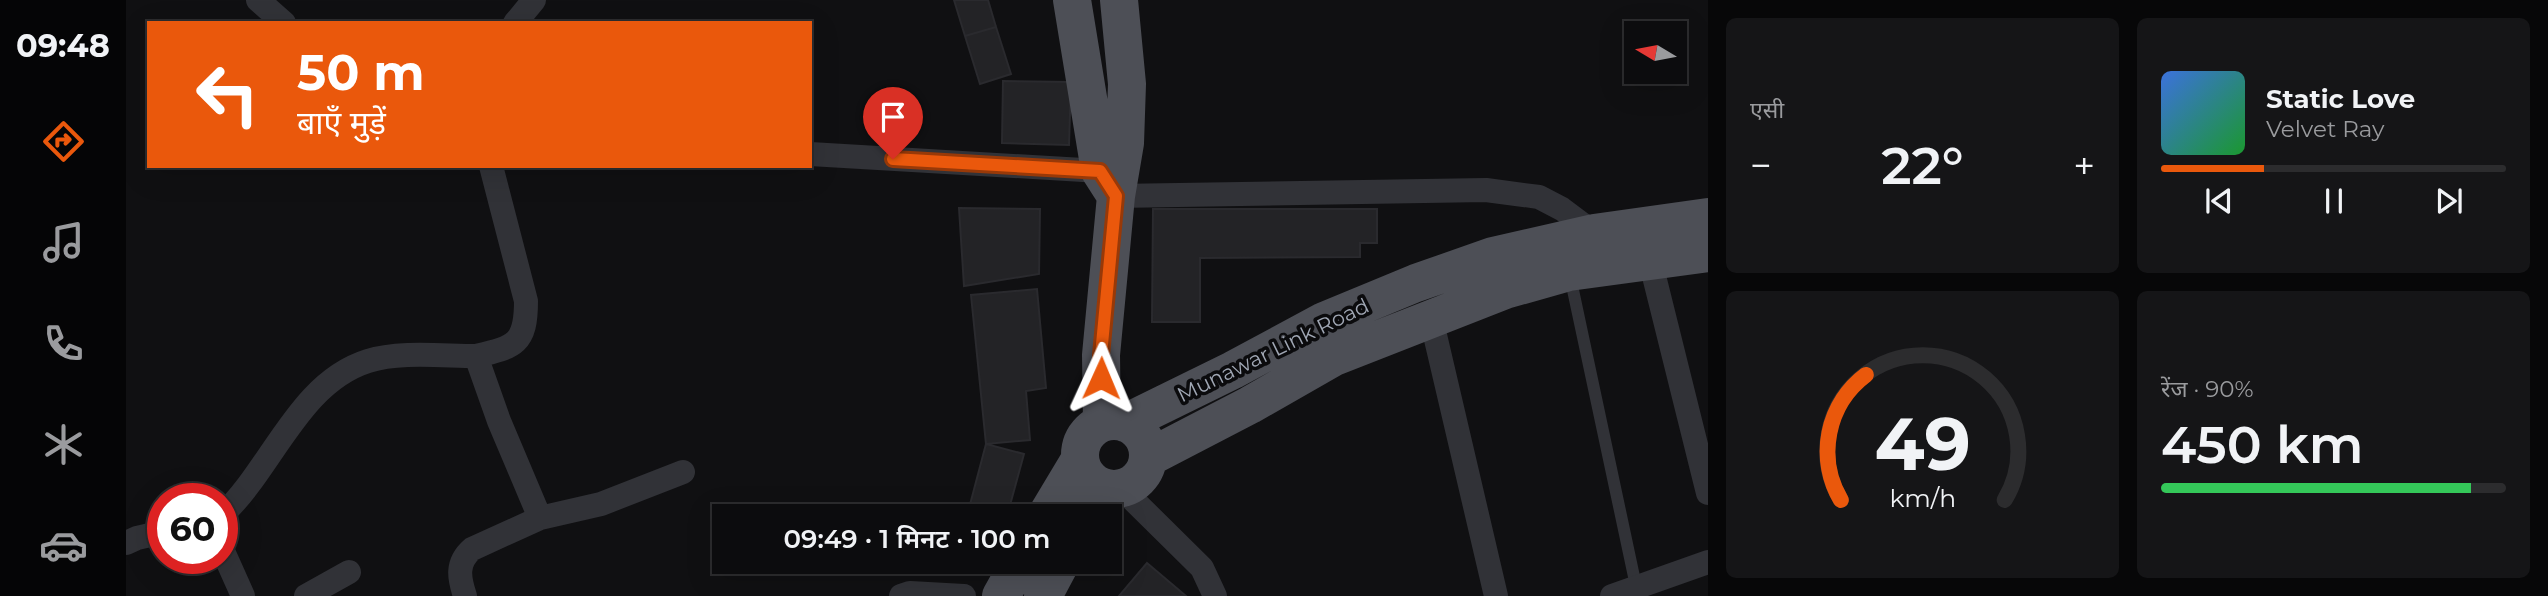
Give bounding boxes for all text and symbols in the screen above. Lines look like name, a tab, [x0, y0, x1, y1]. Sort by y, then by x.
north arrow	[1624, 21, 1687, 84]
map controls	[1624, 21, 1687, 84]
text: 09:48	[16, 26, 110, 65]
text: 50 m	[297, 43, 425, 102]
icon: left	[182, 49, 273, 140]
text: Static Love	[2266, 83, 2415, 115]
pin	[863, 87, 923, 159]
text: एसी	[1750, 96, 1784, 124]
icon: arrive	[874, 98, 912, 136]
text: बाएँ मुड़ें	[297, 103, 386, 142]
text: Velvet Ray	[2266, 115, 2384, 143]
icon: directions	[39, 117, 88, 166]
text: 22°	[1881, 134, 1964, 197]
text: −	[1750, 142, 1772, 189]
text: +	[2073, 142, 2095, 189]
icon: previous	[2200, 182, 2238, 220]
icon: pause	[2315, 182, 2353, 220]
icon: next	[2430, 182, 2468, 220]
icon: music	[39, 218, 88, 267]
street label: Munawar Link Road	[1173, 293, 1373, 407]
icon: phone	[39, 319, 88, 368]
position arrow	[1064, 341, 1138, 415]
text: रेंज · 90%	[2161, 375, 2254, 403]
text: 49	[1874, 401, 1971, 489]
text: 450 km	[2161, 413, 2364, 476]
icon: climate	[39, 420, 88, 469]
speed limit sign: 60	[147, 483, 238, 574]
text: km/h	[1889, 483, 1956, 513]
icon: car	[39, 521, 88, 570]
text: 09:49 · 1 मिनट · 100 m	[784, 523, 1050, 555]

